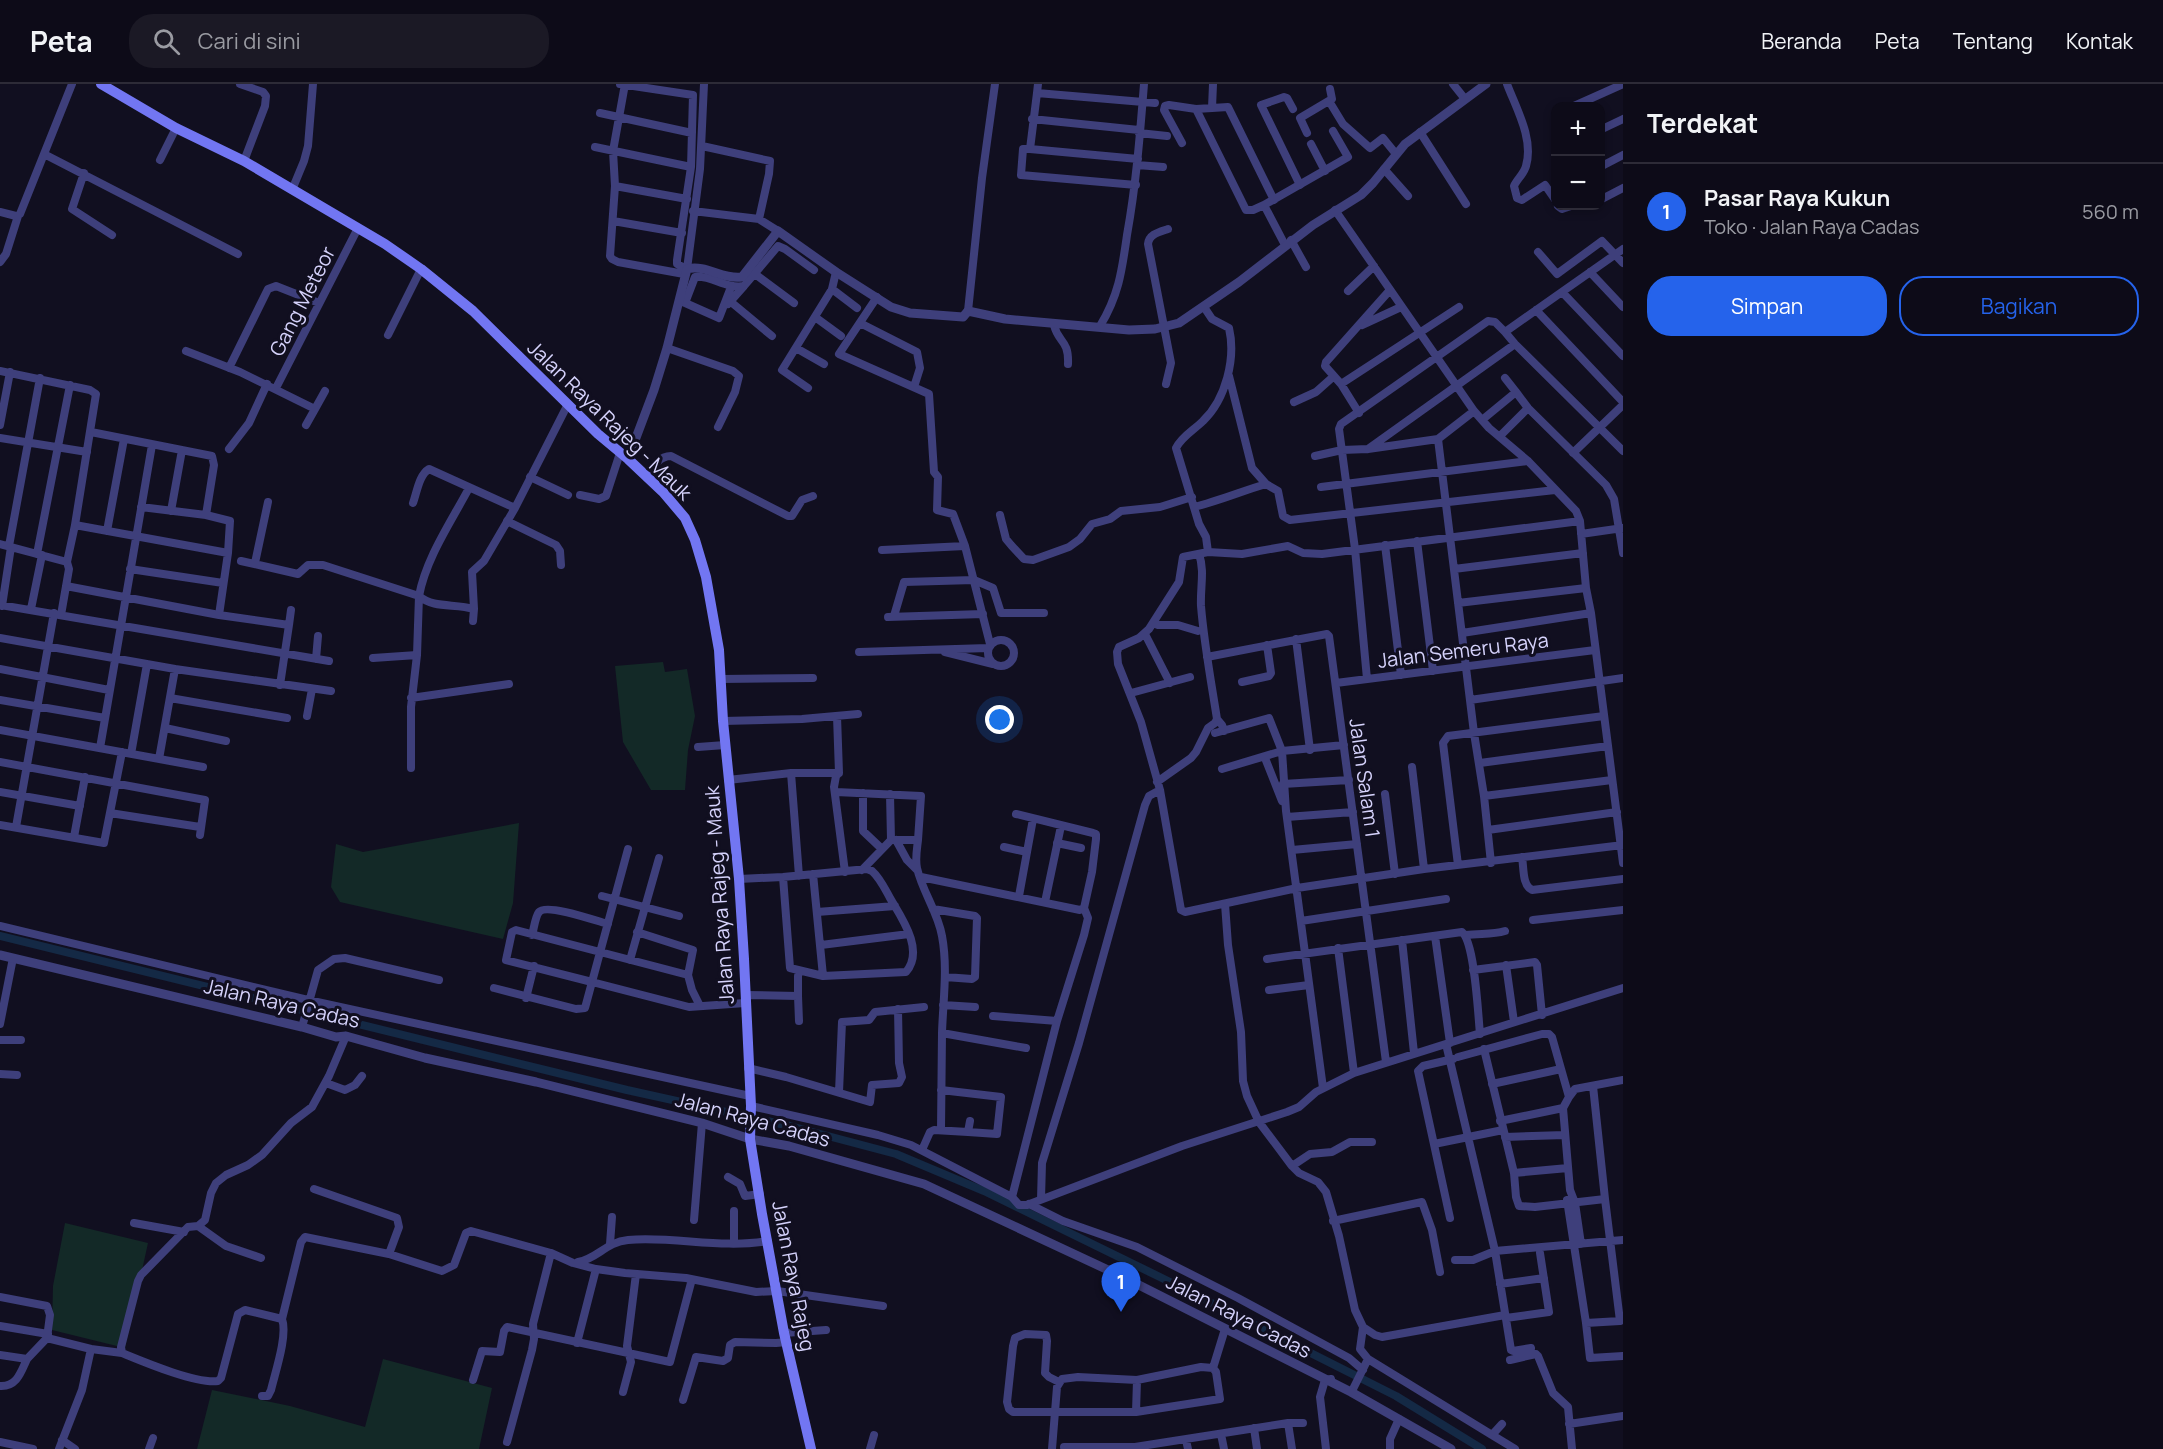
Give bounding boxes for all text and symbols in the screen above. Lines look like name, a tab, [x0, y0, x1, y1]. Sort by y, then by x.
search box	[129, 14, 549, 68]
text: Peta	[30, 22, 93, 60]
icon: search	[150, 25, 183, 58]
text: Cari di sini	[198, 26, 301, 56]
text: Beranda	[1761, 27, 1842, 55]
text: Peta	[1875, 27, 1920, 55]
text: Tentang	[1953, 27, 2033, 55]
text: Kontak	[2066, 27, 2133, 55]
map controls	[1551, 102, 1605, 210]
button: +	[1551, 102, 1605, 156]
text: Terdekat	[1647, 105, 1758, 141]
button: −	[1551, 156, 1605, 210]
text: Pasar Raya Kukun	[1704, 183, 1890, 213]
text: 1	[1662, 198, 1671, 225]
text: 560 m	[2082, 198, 2139, 225]
text: Toko · Jalan Raya Cadas	[1704, 213, 1920, 240]
street label: Gang Meteor	[263, 242, 341, 360]
button: Simpan	[1647, 276, 1887, 336]
button: Bagikan	[1899, 276, 2139, 336]
street label: Jalan Raya Rajeg - Mauk	[522, 334, 699, 506]
street label: Jalan Semeru Raya	[1376, 626, 1550, 674]
your location	[985, 705, 1014, 734]
street label: Jalan Salam 1	[1343, 717, 1387, 839]
street label: Jalan Raya Rajeg - Mauk	[698, 784, 740, 1005]
street label: Jalan Raya Cadas	[201, 972, 363, 1034]
street label: Jalan Raya Cadas	[673, 1085, 833, 1153]
street label: Jalan Raya Rajeg	[766, 1198, 822, 1354]
pin: 1	[1102, 1262, 1140, 1312]
street label: Jalan Raya Cadas	[1162, 1268, 1316, 1364]

